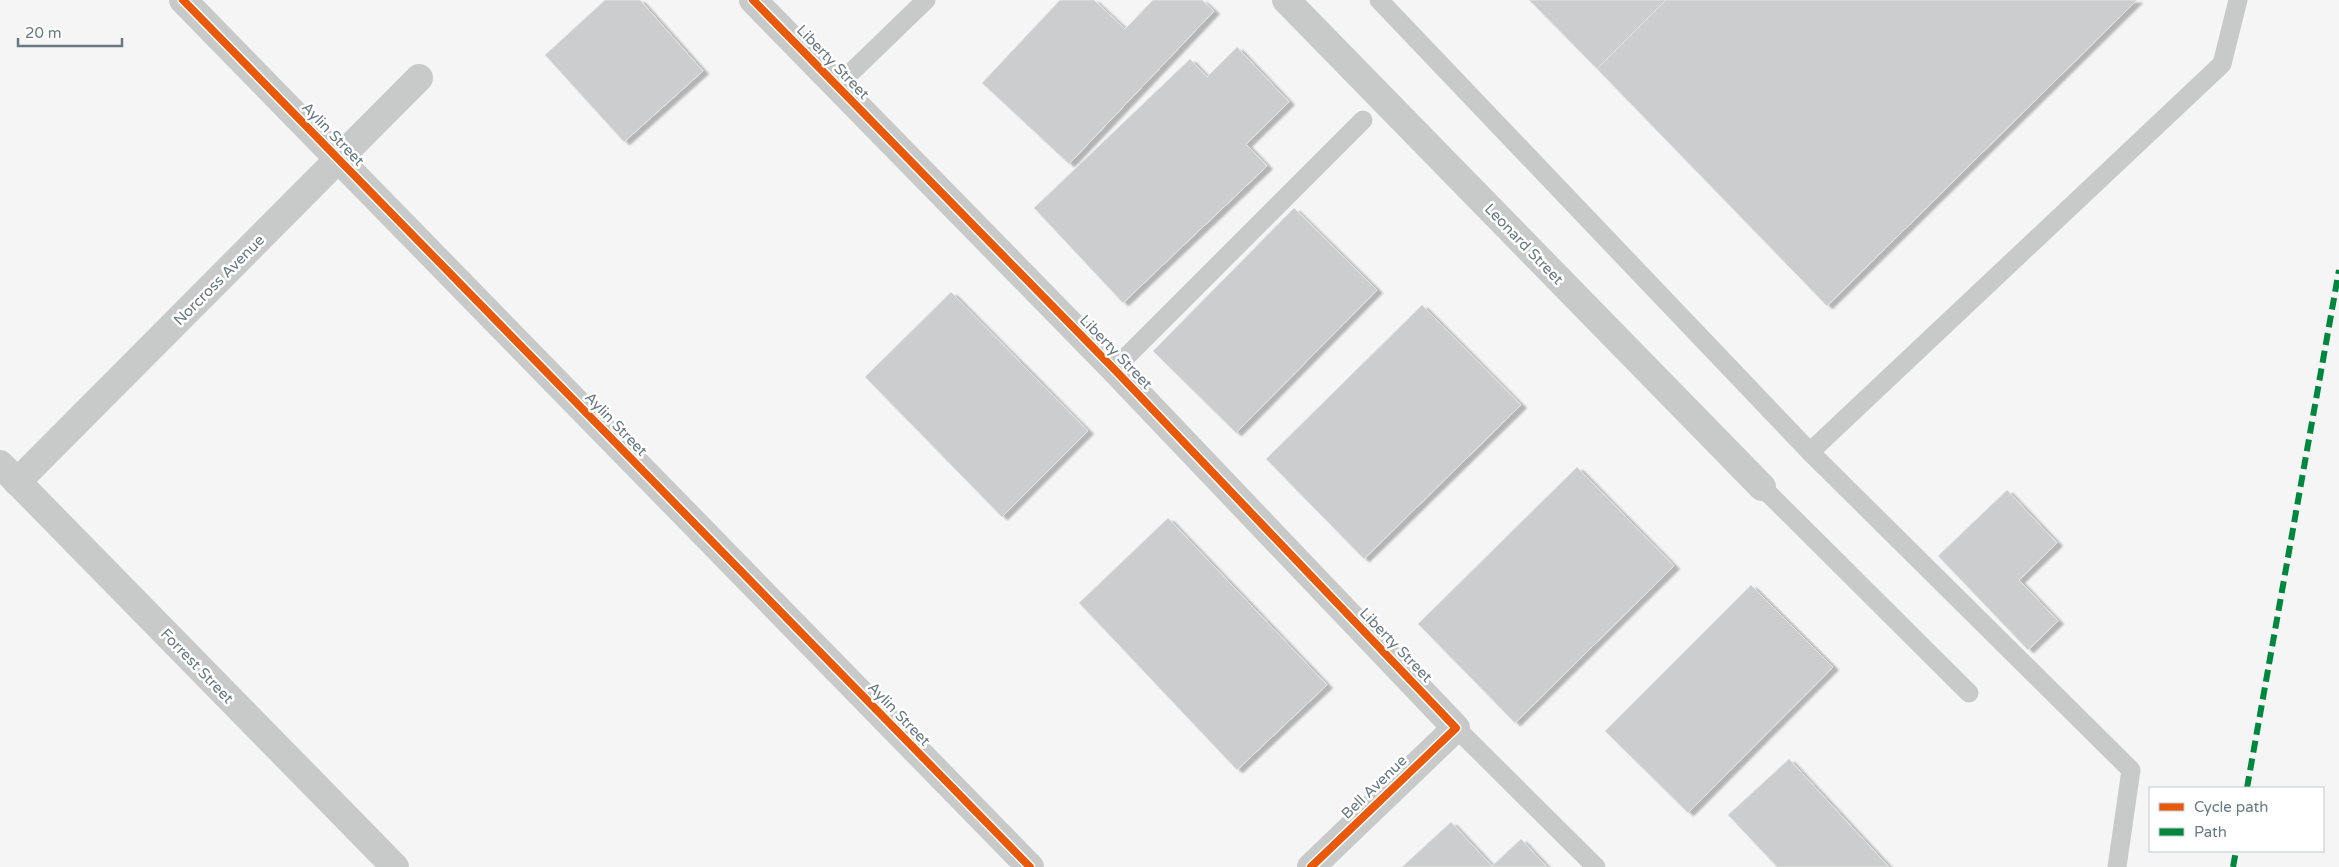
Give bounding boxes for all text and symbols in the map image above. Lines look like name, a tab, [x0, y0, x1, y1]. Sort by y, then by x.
scale bar	[18, 15, 121, 47]
street label: Liberty Street	[793, 21, 873, 103]
text: 20 m	[25, 24, 62, 42]
street label: Aylin Street	[298, 98, 368, 170]
street label: Leonard Street	[1481, 200, 1567, 288]
street label: Norcross Avenue	[170, 231, 268, 329]
street label: Liberty Street	[1076, 311, 1156, 393]
street label: Aylin Street	[581, 388, 651, 460]
street label: Liberty Street	[1356, 604, 1436, 686]
street label: Forrest Street	[157, 625, 237, 707]
street label: Aylin Street	[864, 678, 934, 750]
street label: Bell Avenue	[1338, 751, 1410, 823]
legend	[2149, 787, 2324, 852]
text: Cycle path	[2194, 798, 2268, 816]
text: Path	[2194, 823, 2227, 841]

